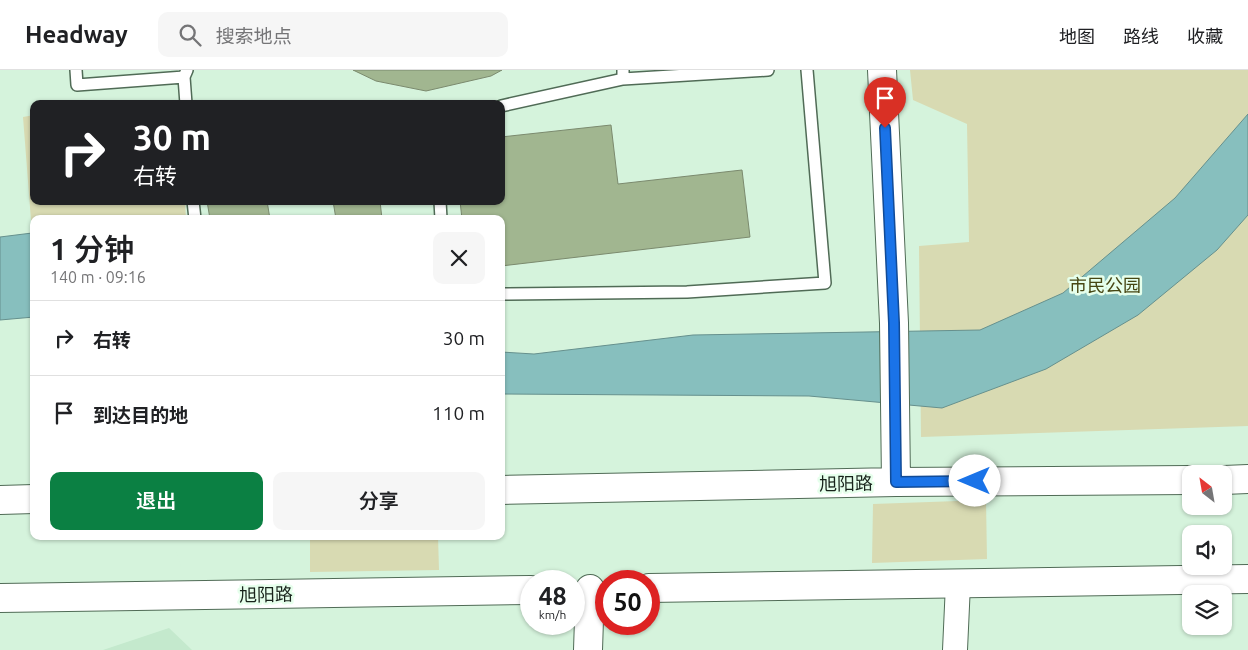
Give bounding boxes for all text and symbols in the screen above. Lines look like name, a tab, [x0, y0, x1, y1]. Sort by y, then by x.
search box	[158, 12, 508, 57]
text: Headway	[25, 21, 128, 48]
icon: search	[176, 21, 204, 49]
text: 搜索地点	[216, 25, 292, 47]
text: 地图	[1059, 26, 1095, 46]
text: 路线	[1123, 26, 1159, 46]
text: 收藏	[1187, 26, 1223, 46]
pin	[864, 77, 906, 128]
icon: arrive	[871, 84, 899, 112]
text: 30 m	[133, 117, 211, 157]
icon: right	[50, 120, 115, 185]
text: 右转	[133, 163, 177, 188]
text: 1 分钟	[50, 232, 134, 266]
button: close	[433, 232, 485, 284]
text: 140 m · 09:16	[50, 268, 146, 286]
park label: 市民公园	[1069, 275, 1141, 295]
icon: right	[50, 324, 78, 352]
text: 30 m	[443, 327, 485, 349]
text: 右转	[93, 329, 131, 351]
icon: arrive	[50, 399, 78, 427]
text: 110 m	[432, 402, 485, 424]
text: 到达目的地	[93, 404, 188, 426]
position arrow	[948, 454, 1000, 506]
north arrow	[1182, 465, 1232, 515]
map controls	[1182, 465, 1232, 635]
button: 退出	[50, 472, 263, 530]
button: 分享	[273, 472, 485, 530]
street label: 旭阳路	[819, 473, 873, 493]
button: sound	[1182, 525, 1232, 575]
speed limit sign: 50	[595, 570, 660, 635]
text: 48	[538, 582, 567, 610]
street label: 旭阳路	[239, 584, 293, 604]
button: layers	[1182, 585, 1232, 635]
text: km/h	[539, 608, 566, 621]

